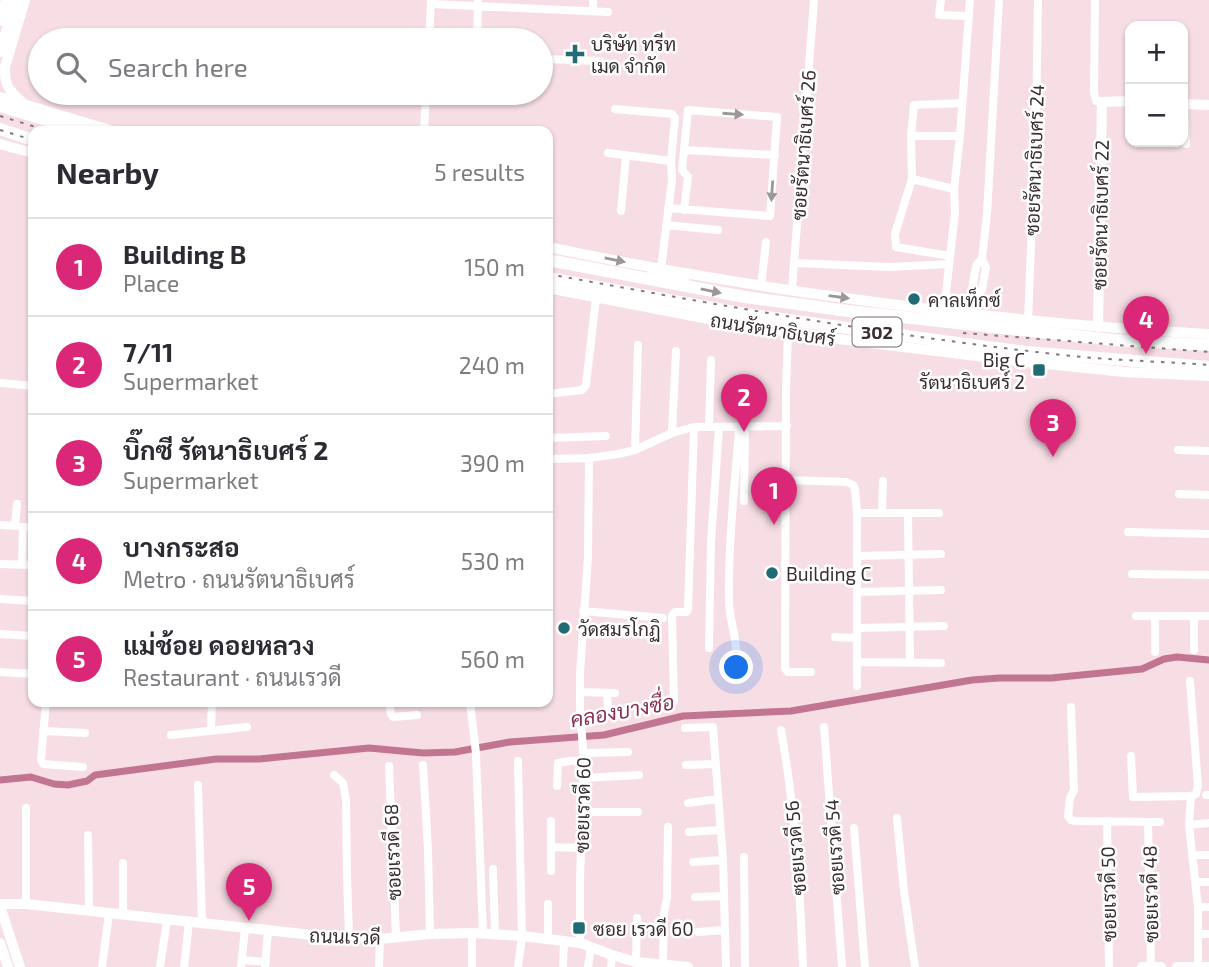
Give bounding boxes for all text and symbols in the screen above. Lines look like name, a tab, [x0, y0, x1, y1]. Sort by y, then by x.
map controls	[1125, 21, 1188, 147]
button: +	[1125, 21, 1188, 84]
search box	[28, 28, 553, 105]
place label: บริษัท ทรีท เมด จำกัด	[591, 32, 676, 77]
marker: บริษัท ทรีท เมด จำกัด	[565, 44, 585, 64]
icon: search	[52, 48, 90, 86]
text: Search here	[108, 51, 248, 82]
street label: ซอยรัตนาธิเบศร์ 26	[786, 69, 820, 221]
street label: ซอยรัตนาธิเบศร์ 24	[1020, 84, 1048, 236]
button: −	[1125, 84, 1188, 147]
one-way arrow	[722, 109, 744, 120]
street label: ซอยรัตนาธิเบศร์ 22	[1087, 140, 1113, 290]
text: Nearby	[56, 154, 159, 190]
text: 5 results	[434, 158, 525, 186]
one-way arrow	[766, 180, 777, 202]
text: Building B	[123, 238, 246, 269]
text: 1	[74, 253, 84, 281]
text: 150 m	[464, 253, 525, 281]
one-way arrow	[604, 255, 626, 266]
text: Place	[123, 269, 179, 297]
one-way arrow	[700, 286, 722, 297]
place label: คาลเท็กซ์	[928, 287, 1001, 311]
marker: คาลเท็กซ์	[906, 291, 922, 307]
one-way arrow	[828, 292, 850, 303]
pin: 4	[1123, 296, 1169, 354]
street label: ถนนรัตนาธิเบศร์	[709, 308, 837, 350]
road number: 302	[852, 318, 902, 346]
text: 7/11	[123, 336, 174, 367]
place label: Big C รัตนาธิเบศร์ 2	[919, 348, 1025, 393]
text: 2	[72, 351, 86, 379]
text: 240 m	[459, 351, 525, 379]
marker: Big C รัตนาธิเบศร์ 2	[1031, 362, 1047, 378]
text: Supermarket	[123, 367, 258, 395]
pin: 2	[721, 374, 767, 432]
pin: 3	[1030, 399, 1076, 457]
text: บิ๊กซี รัตนาธิเบศร์ 2	[123, 434, 328, 465]
text: 3	[72, 449, 86, 477]
text: 390 m	[460, 449, 525, 477]
text: Supermarket	[123, 466, 258, 494]
pin: 1	[751, 467, 797, 525]
text: บางกระสอ	[123, 531, 240, 562]
text: 4	[72, 547, 86, 575]
text: 530 m	[461, 547, 525, 575]
place label: Building C	[786, 562, 871, 585]
text: Metro · ถนนรัตนาธิเบศร์	[123, 565, 355, 593]
marker: Building C	[764, 565, 780, 581]
place label: วัดสมรโกฏิ	[578, 617, 661, 642]
marker: วัดสมรโกฏิ	[556, 620, 572, 636]
text: แม่ช้อย ดอยหลวง	[123, 629, 314, 660]
text: 5	[73, 645, 85, 673]
text: 560 m	[460, 645, 525, 673]
your location	[719, 650, 753, 684]
text: Restaurant · ถนนเรวดี	[123, 663, 342, 691]
water label: คลองบางซื่อ	[567, 683, 676, 731]
street label: ซอยเรวดี 60	[570, 757, 594, 853]
street label: ซอยเรวดี 54	[819, 798, 849, 896]
street label: ซอยเรวดี 56	[779, 800, 811, 896]
street label: ซอยเรวดี 68	[379, 803, 405, 901]
street label: ซอยเรวดี 48	[1138, 845, 1162, 943]
street label: ซอยเรวดี 50	[1096, 846, 1120, 942]
pin: 5	[226, 863, 272, 921]
place label: ซอย เรวดี 60	[593, 917, 694, 940]
marker: ซอย เรวดี 60	[571, 920, 587, 936]
street label: ถนนเรวดี	[309, 923, 381, 949]

